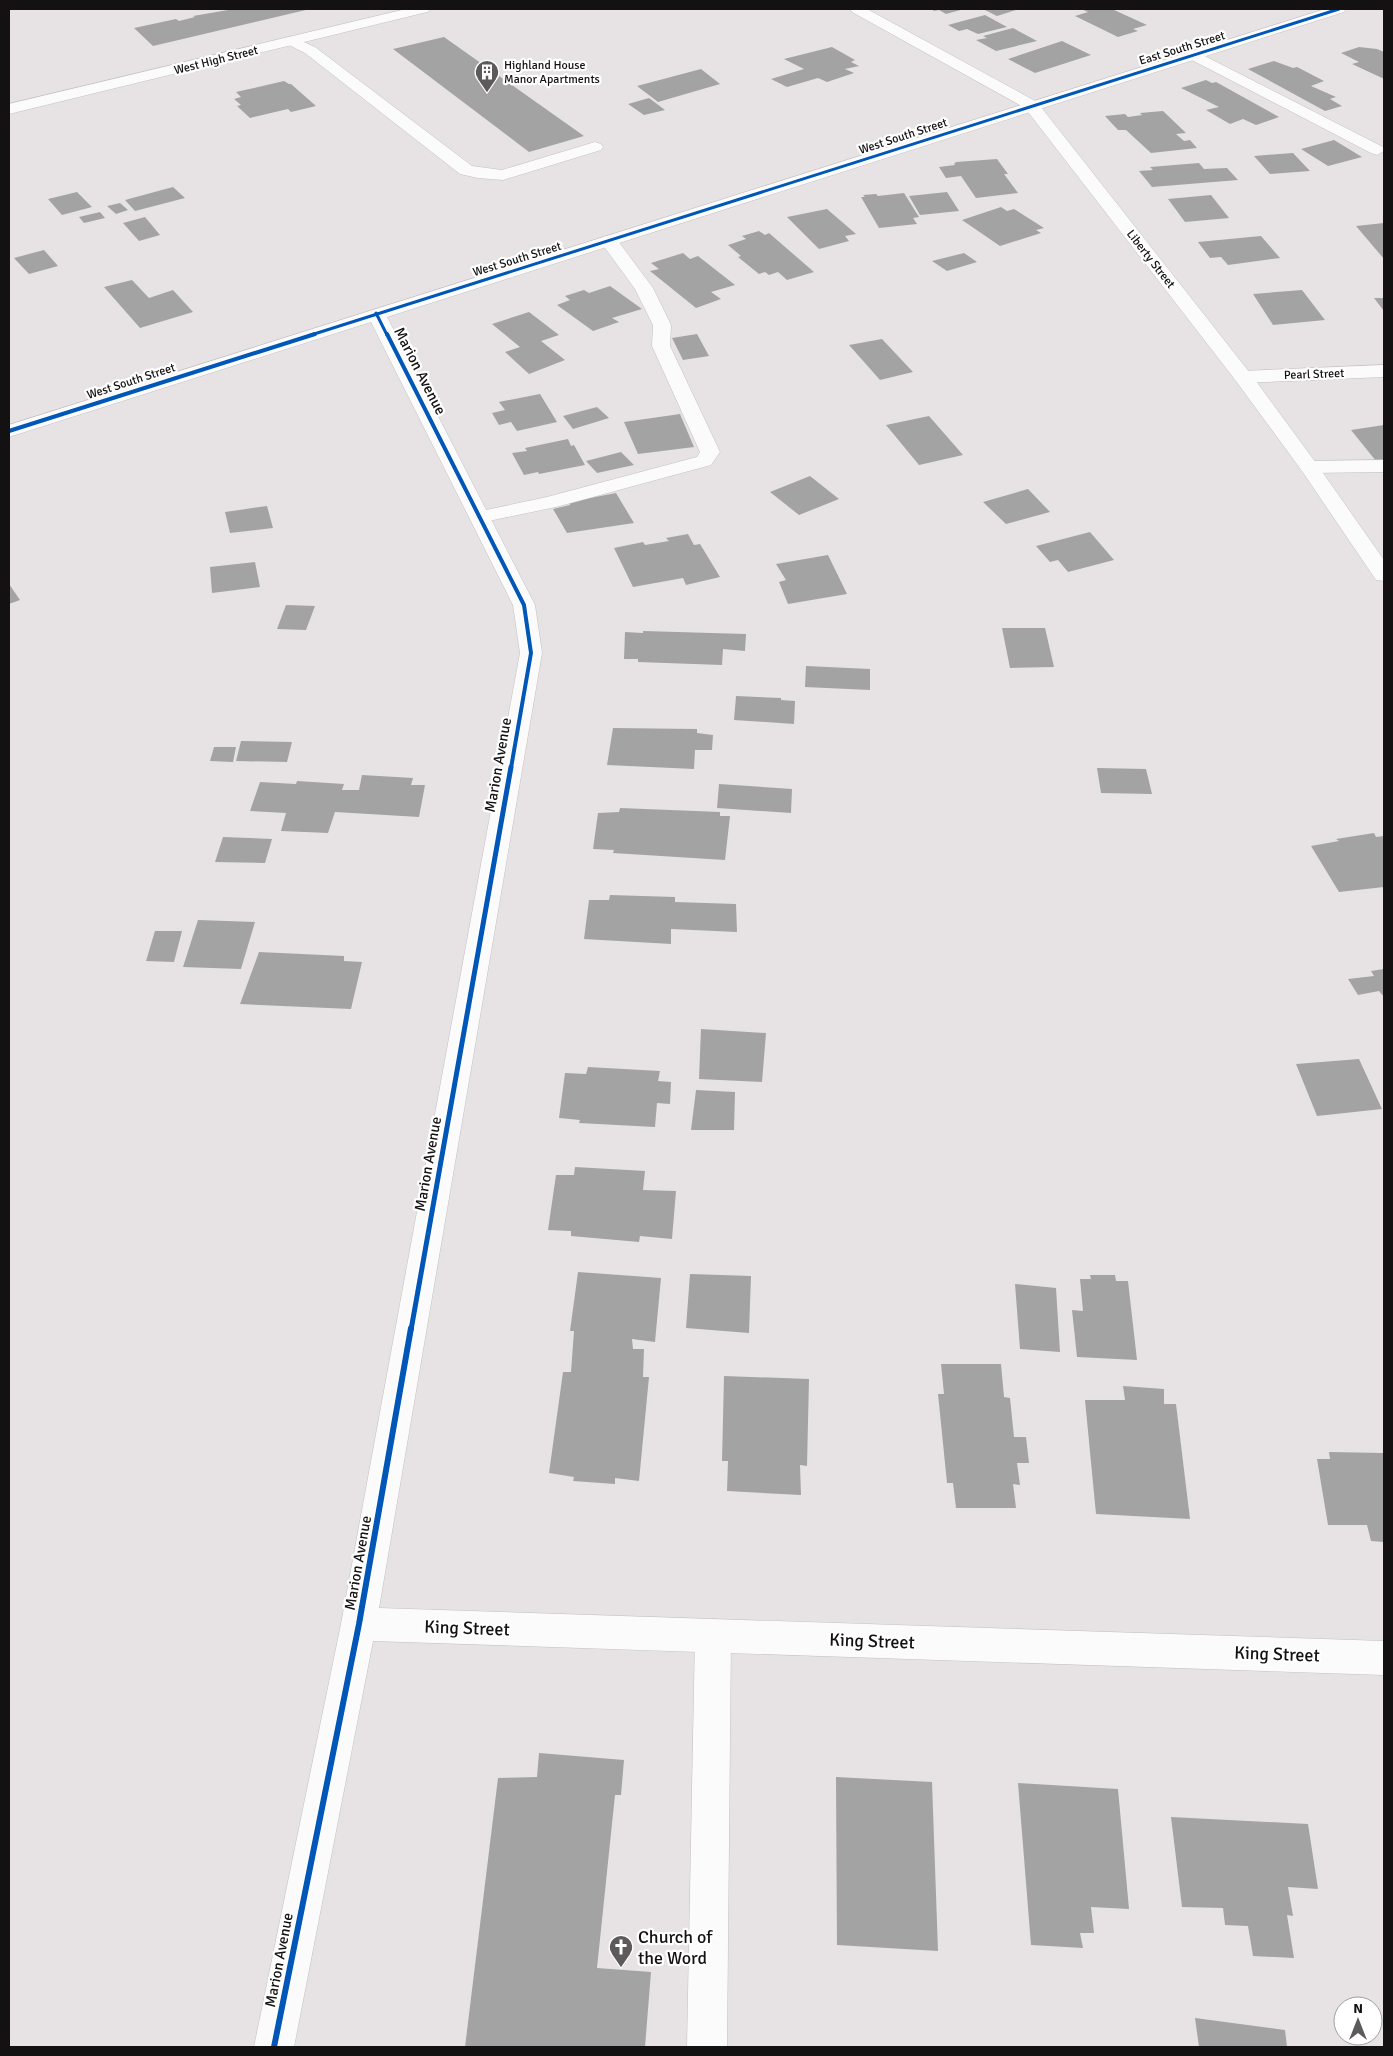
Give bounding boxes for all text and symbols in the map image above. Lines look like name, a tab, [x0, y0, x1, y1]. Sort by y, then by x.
street label: East South Street	[1137, 28, 1227, 69]
street label: West High Street	[173, 43, 260, 78]
place label: Highland House Manor Apartments	[504, 58, 600, 87]
building icon: Highland House Manor Apartments	[474, 59, 500, 93]
street label: West South Street	[857, 115, 949, 158]
street label: Liberty Street	[1123, 227, 1178, 292]
street label: West South Street	[471, 239, 563, 280]
street label: Marion Avenue	[390, 324, 450, 418]
street label: West South Street	[85, 360, 177, 403]
street label: Pearl Street	[1284, 366, 1344, 383]
street label: Marion Avenue	[481, 716, 515, 814]
street label: Marion Avenue	[411, 1115, 445, 1213]
street label: Marion Avenue	[341, 1514, 375, 1612]
street label: King Street	[424, 1616, 510, 1640]
street label: King Street	[829, 1629, 915, 1653]
street label: King Street	[1234, 1642, 1320, 1666]
street label: Marion Avenue	[261, 1911, 297, 2009]
place label: Church of the Word	[638, 1926, 713, 1969]
church icon: Church of the Word	[608, 1934, 634, 1968]
north arrow	[1333, 1996, 1383, 2046]
text: N	[1353, 2000, 1363, 2017]

